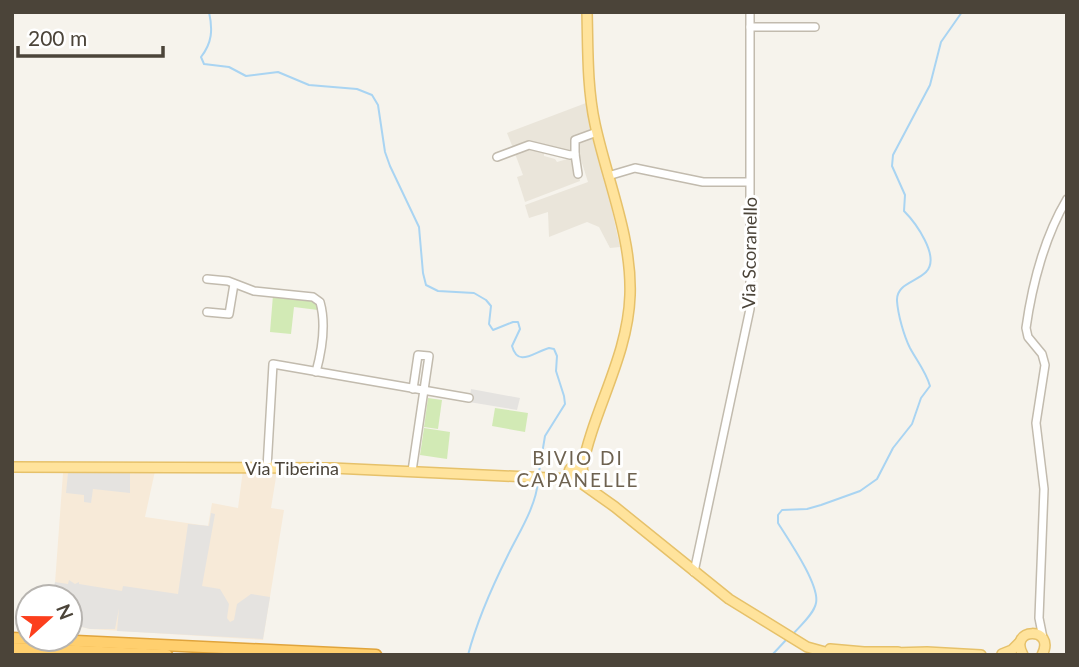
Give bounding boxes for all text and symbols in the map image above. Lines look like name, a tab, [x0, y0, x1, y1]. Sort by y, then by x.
scale bar	[18, 14, 163, 58]
text: 200 m	[28, 25, 87, 50]
street label: Via Scoranello	[737, 197, 761, 309]
district label: BIVIO DI CAPANELLE	[517, 446, 639, 491]
street label: Via Tiberina	[245, 457, 339, 479]
north arrow	[14, 583, 84, 653]
text: N	[52, 601, 79, 623]

